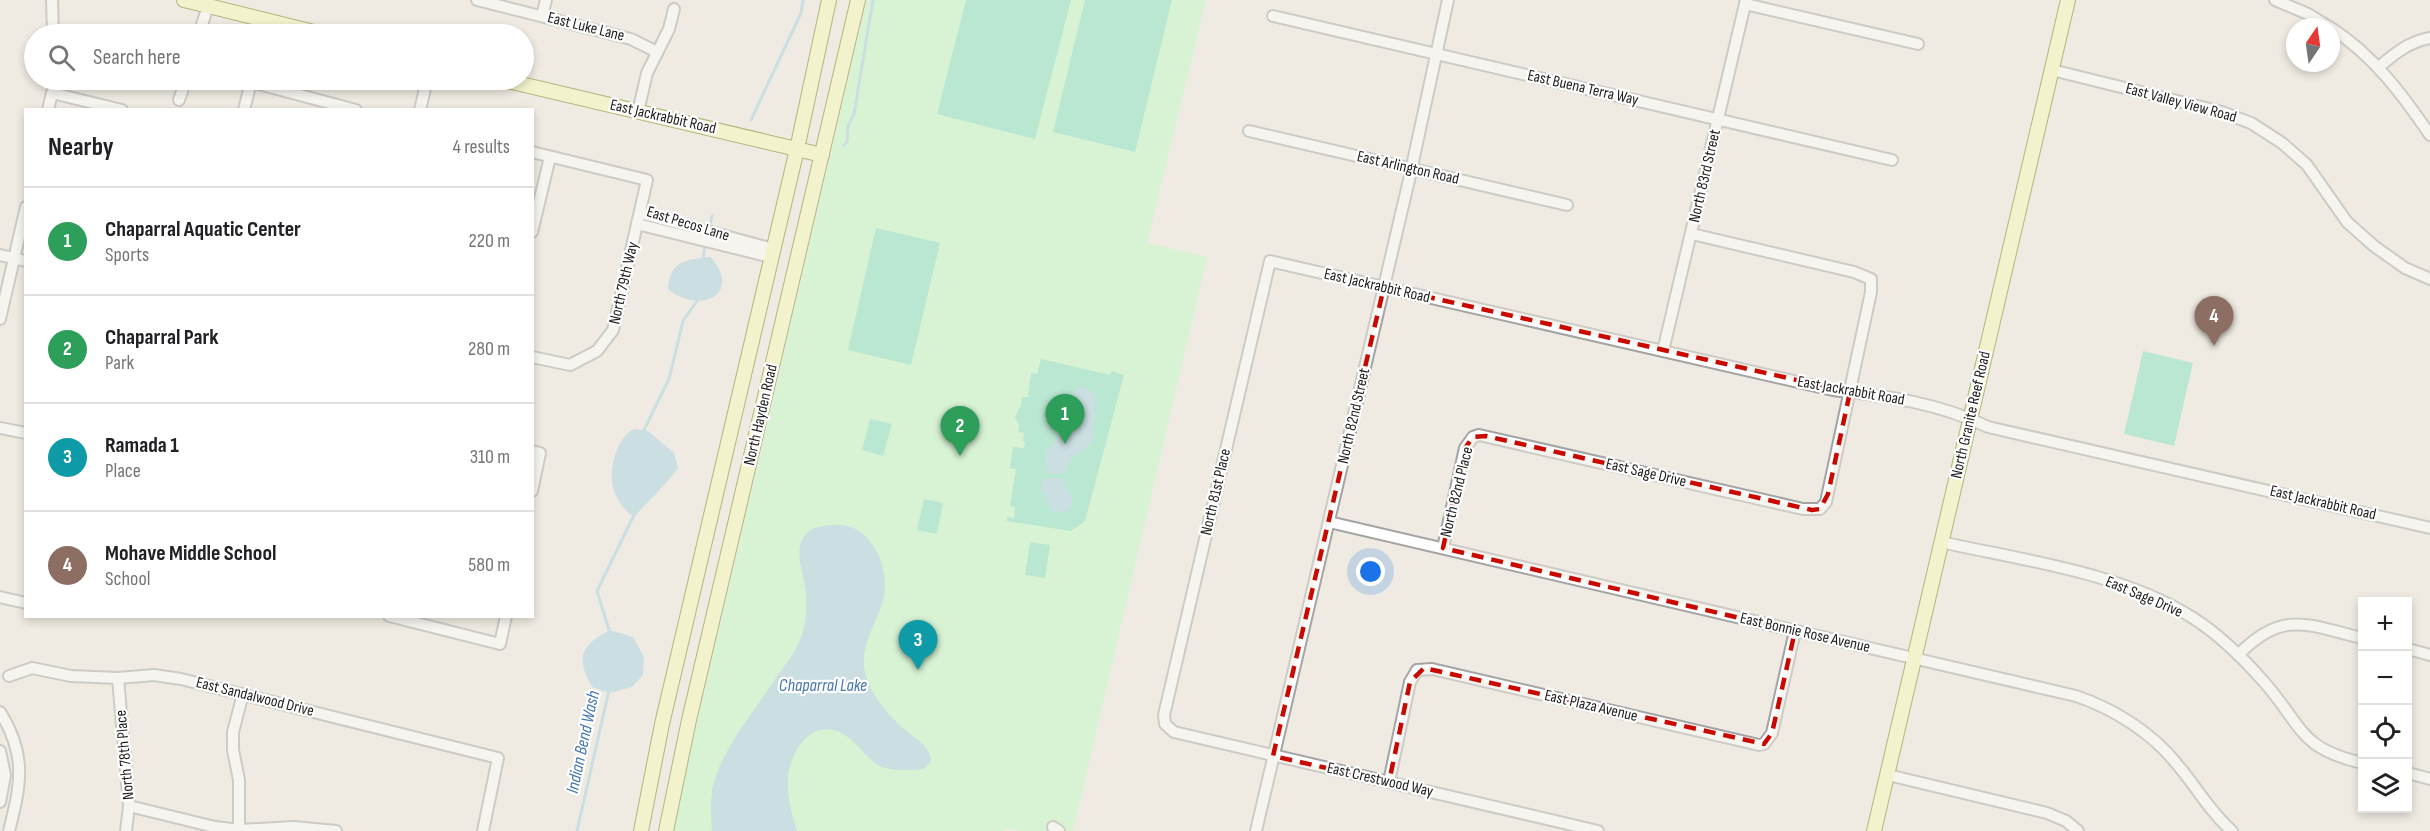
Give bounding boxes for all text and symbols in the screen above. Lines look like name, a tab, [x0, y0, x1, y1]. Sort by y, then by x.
street label: East Luke Lane	[546, 8, 626, 46]
north arrow	[2286, 18, 2340, 72]
search box	[24, 24, 534, 90]
icon: search	[45, 41, 78, 74]
text: Search here	[93, 44, 180, 71]
street label: East Buena Terra Way	[1526, 66, 1640, 110]
street label: East Valley View Road	[2123, 79, 2239, 127]
street label: East Jackrabbit Road	[608, 96, 718, 138]
street label: North 83rd Street	[1685, 128, 1725, 224]
text: Nearby	[48, 132, 114, 163]
text: 4 results	[453, 135, 510, 159]
street label: East Arlington Road	[1355, 147, 1461, 189]
street label: East Pecos Lane	[644, 202, 732, 246]
text: Chaparral Aquatic Center	[105, 216, 301, 243]
text: 1	[64, 229, 71, 253]
text: 220 m	[469, 229, 510, 253]
street label: North 79th Way	[605, 240, 643, 326]
text: Sports	[105, 243, 149, 267]
street label: East Jackrabbit Road	[1322, 265, 1432, 307]
pin: 4	[2194, 296, 2234, 346]
text: Chaparral Park	[105, 324, 219, 351]
text: 2	[63, 337, 72, 361]
text: 280 m	[468, 337, 510, 361]
street label: North Granite Reef Road	[1947, 350, 1995, 480]
text: Park	[105, 351, 134, 375]
street label: North Hayden Road	[740, 363, 782, 467]
street label: North 82nd Street	[1334, 366, 1374, 466]
street label: East Jackrabbit Road	[1796, 372, 1906, 410]
pin: 1	[1046, 394, 1084, 444]
pin: 2	[940, 406, 980, 456]
text: Ramada 1	[105, 432, 179, 459]
text: 3	[63, 445, 72, 469]
text: 310 m	[470, 445, 510, 469]
street label: North 82nd Place	[1437, 445, 1477, 539]
street label: North 81st Place	[1197, 447, 1235, 537]
street label: East Sage Drive	[1604, 455, 1688, 491]
text: Place	[105, 459, 141, 483]
street label: East Jackrabbit Road	[2268, 482, 2378, 524]
text: Mohave Middle School	[105, 540, 276, 567]
text: 4	[63, 553, 72, 577]
text: 580 m	[468, 553, 510, 577]
your location	[1356, 557, 1385, 586]
text: School	[105, 567, 150, 591]
street label: East Sage Drive	[2103, 572, 2185, 622]
map controls	[2358, 597, 2412, 813]
button: +	[2358, 597, 2412, 651]
street label: East Bonnie Rose Avenue	[1738, 609, 1872, 657]
pin: 3	[898, 620, 938, 670]
button: −	[2358, 651, 2412, 705]
street label: East Sandalwood Drive	[194, 673, 316, 721]
water label: Chaparral Lake	[779, 675, 867, 696]
street label: East Plaza Avenue	[1543, 686, 1639, 726]
water label: Indian Bend Wash	[562, 688, 604, 795]
button: locate	[2358, 705, 2412, 759]
street label: North 78th Place	[112, 709, 138, 801]
street label: East Crestwood Way	[1325, 759, 1435, 801]
button: layers	[2358, 759, 2412, 813]

